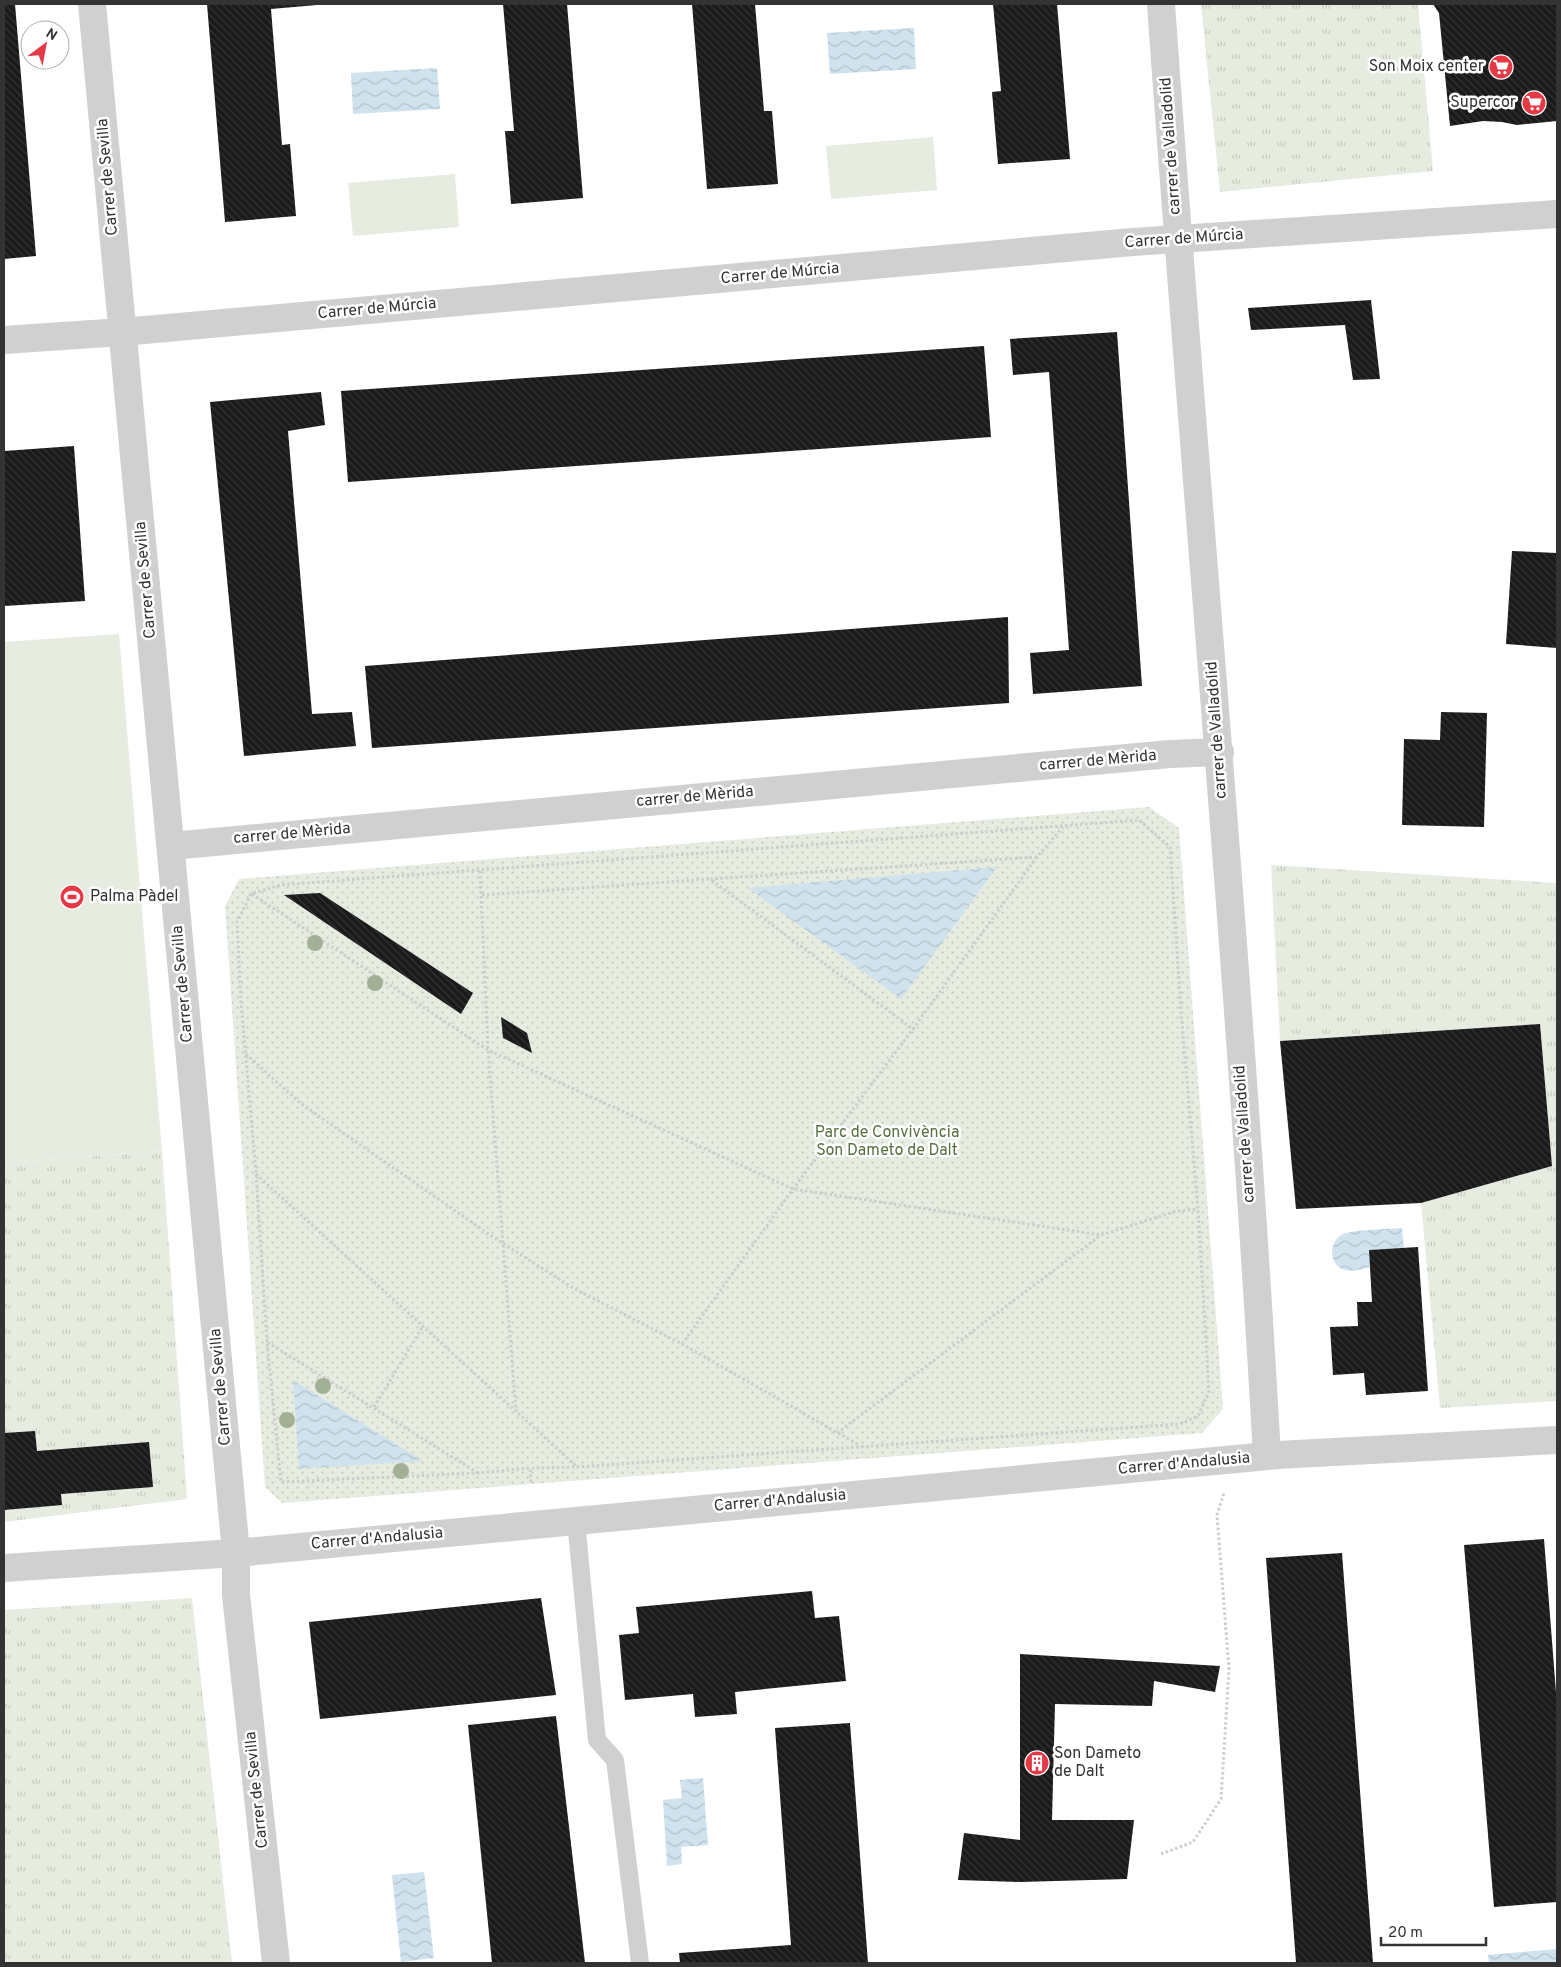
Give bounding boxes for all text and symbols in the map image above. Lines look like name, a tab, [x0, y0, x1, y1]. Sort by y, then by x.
north arrow	[20, 20, 70, 70]
text: N	[42, 25, 60, 45]
supermarket icon: Son Moix center	[1488, 54, 1514, 80]
place label: Son Moix center	[1369, 57, 1484, 77]
street label: carrer de Valladolid	[1156, 77, 1186, 215]
supermarket icon: Supercor	[1521, 90, 1547, 116]
place label: Supercor	[1450, 93, 1516, 113]
street label: Carrer de Sevilla	[93, 118, 123, 236]
street label: Carrer de Múrcia	[1124, 225, 1244, 253]
street label: Carrer de Múrcia	[720, 259, 840, 289]
street label: Carrer de Múrcia	[317, 294, 437, 324]
street label: Carrer de Sevilla	[131, 521, 161, 639]
street label: carrer de Valladolid	[1202, 661, 1232, 799]
street label: carrer de Mèrida	[1039, 746, 1157, 776]
street label: carrer de Mèrida	[636, 782, 754, 812]
street label: carrer de Mèrida	[233, 819, 351, 849]
sports icon: Palma Pàdel	[59, 884, 85, 910]
place label: Palma Pàdel	[90, 887, 178, 907]
street label: Carrer de Sevilla	[168, 925, 198, 1043]
street label: carrer de Valladolid	[1230, 1065, 1260, 1203]
park label: Parc de Convivència Son Dameto de Dalt	[815, 1123, 959, 1161]
street label: Carrer de Sevilla	[206, 1328, 236, 1446]
street label: Carrer d'Andalusia	[1117, 1448, 1251, 1480]
street label: Carrer d'Andalusia	[713, 1485, 847, 1517]
street label: Carrer d'Andalusia	[310, 1523, 444, 1555]
street label: Carrer de Sevilla	[241, 1730, 273, 1850]
place label: Son Dameto de Dalt	[1054, 1744, 1141, 1782]
building icon: Son Dameto de Dalt	[1024, 1750, 1050, 1776]
scale bar	[1381, 1914, 1486, 1946]
text: 20 m	[1388, 1924, 1423, 1943]

